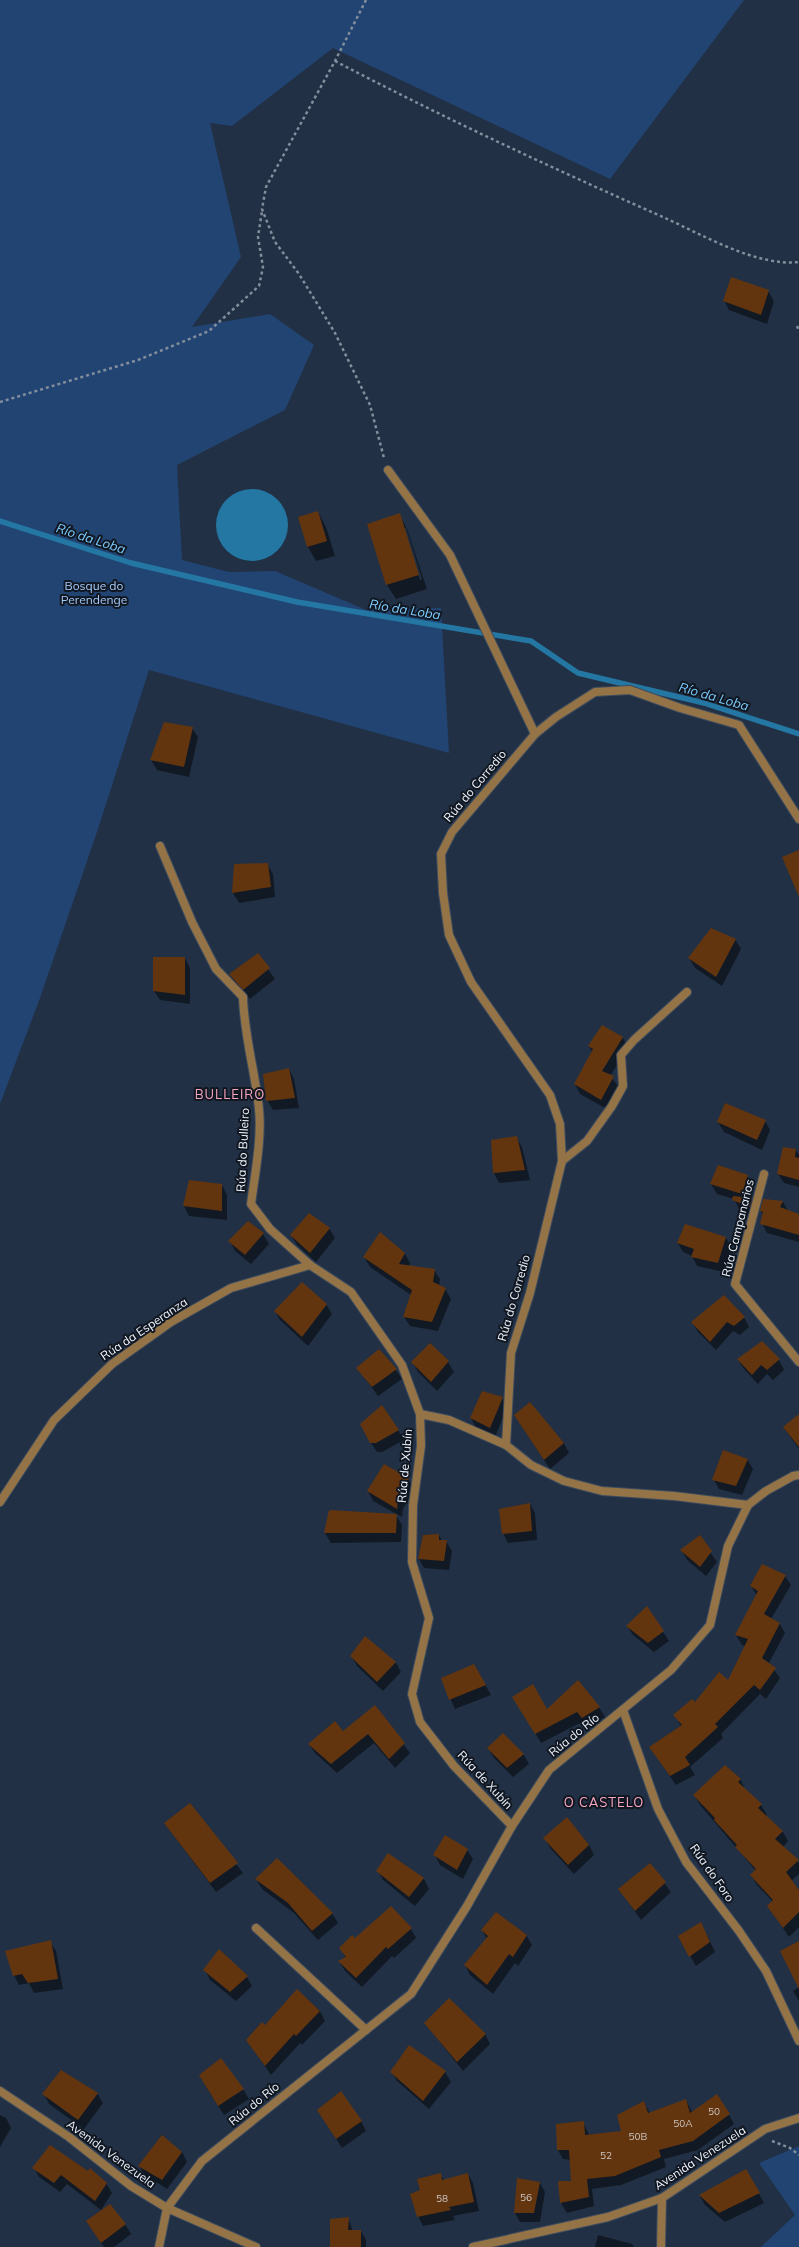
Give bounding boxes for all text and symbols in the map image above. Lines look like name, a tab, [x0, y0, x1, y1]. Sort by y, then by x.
water label: Río da Loba	[54, 519, 128, 557]
park label: Bosque do Perendenge	[61, 578, 127, 607]
water label: Río da Loba	[368, 595, 442, 623]
water label: Río da Loba	[677, 678, 751, 714]
street label: Rúa do Corredio	[440, 746, 509, 825]
district label: BULLEIRO	[195, 1086, 265, 1102]
street label: Rúa do Bulleiro	[233, 1107, 252, 1192]
street label: Rúa Campanarios	[718, 1178, 757, 1278]
street label: Rúa do Corredio	[494, 1253, 533, 1343]
street label: Rúa da Esperanza	[97, 1294, 190, 1363]
street label: Rúa de Xubín	[394, 1428, 415, 1504]
street label: Rúa do Río	[545, 1710, 602, 1760]
street label: Rúa de Xubín	[455, 1747, 516, 1812]
district label: O CASTELO	[564, 1794, 644, 1810]
street label: Rúa do Foro	[687, 1841, 738, 1905]
street label: Rúa do Río	[225, 2079, 282, 2129]
house number: 50	[708, 2105, 720, 2118]
street label: Avenida Venezuela	[64, 2116, 159, 2191]
house number: 50A	[673, 2117, 693, 2130]
street label: Avenida Venezuela	[651, 2122, 748, 2193]
house number: 50B	[629, 2130, 648, 2143]
house number: 52	[600, 2149, 612, 2162]
house number: 56	[520, 2191, 532, 2204]
house number: 58	[436, 2192, 448, 2205]

